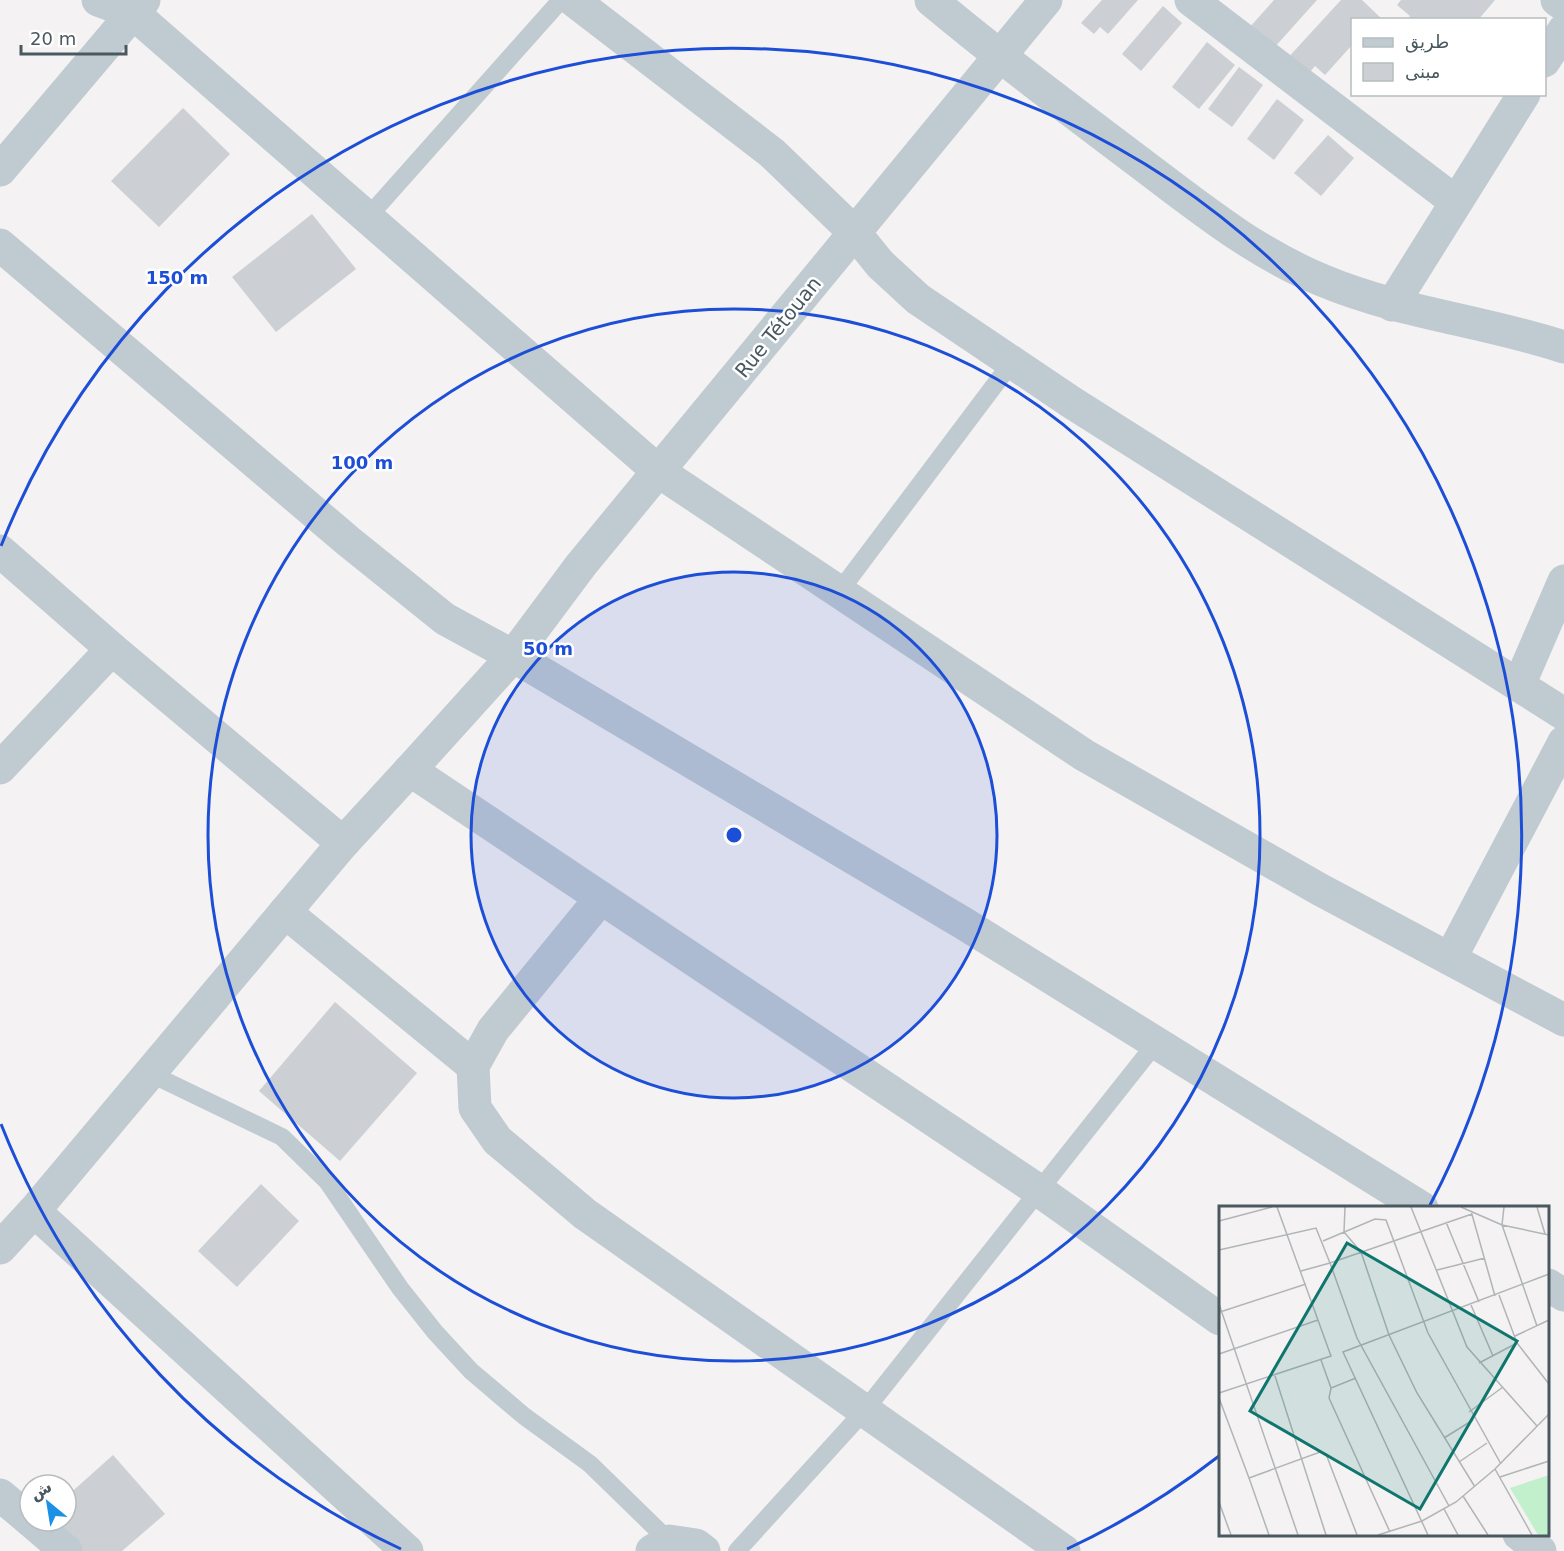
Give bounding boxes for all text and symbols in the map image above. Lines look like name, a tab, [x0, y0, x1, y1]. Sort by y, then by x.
scale bar	[21, 18, 126, 56]
legend	[1351, 18, 1546, 96]
text: 20 m	[30, 28, 76, 49]
text: طريق	[1405, 31, 1449, 53]
text: مبنى	[1405, 61, 1441, 82]
text: 150 m	[146, 267, 208, 288]
street label: Rue Tétouan	[730, 272, 826, 382]
text: 100 m	[331, 452, 393, 473]
text: 50 m	[523, 638, 573, 659]
centre of rings	[724, 825, 744, 845]
inset map	[1219, 1206, 1549, 1536]
north arrow	[18, 1473, 78, 1533]
text: ش	[26, 1477, 55, 1504]

